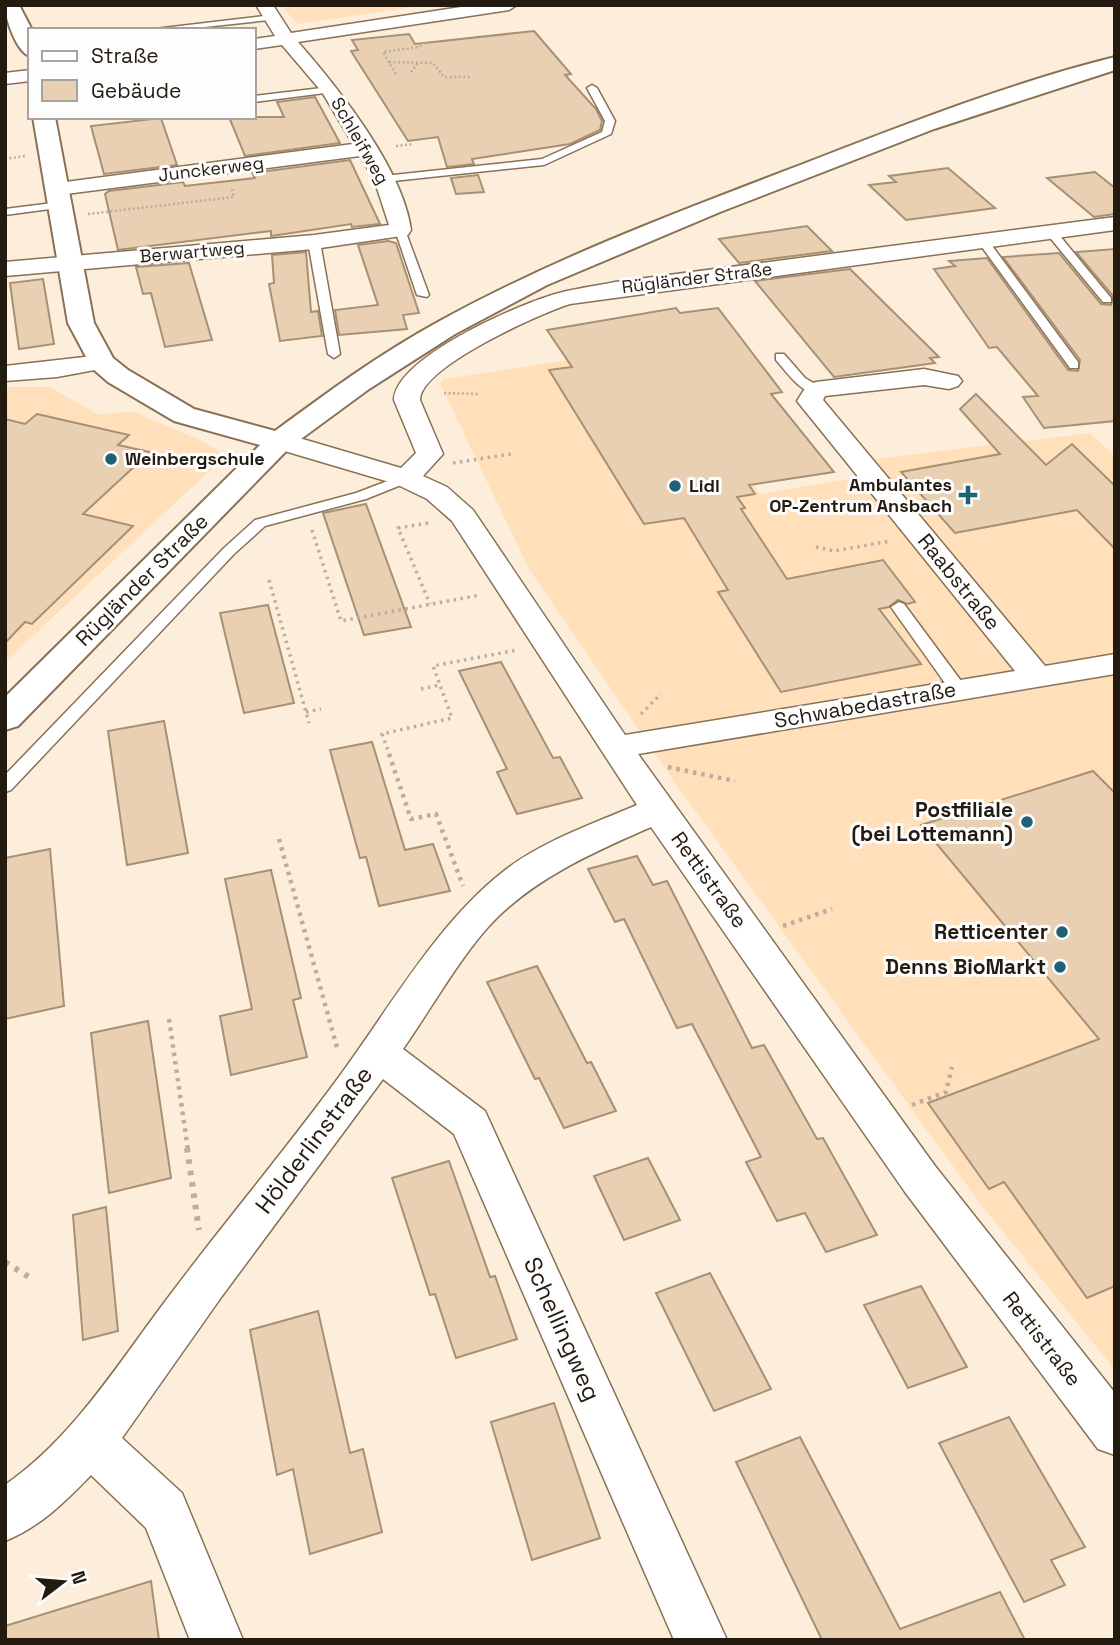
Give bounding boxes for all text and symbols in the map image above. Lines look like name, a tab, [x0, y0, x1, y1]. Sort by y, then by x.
legend	[28, 28, 256, 119]
text: Straße	[91, 42, 159, 69]
text: Gebäude	[91, 77, 181, 104]
street label: Schleifweg	[326, 93, 395, 188]
street label: Junckerweg	[157, 151, 265, 186]
street label: Berwartweg	[138, 235, 246, 268]
street label: Rügländer Straße	[620, 257, 774, 298]
place label: Weinbergschule	[125, 447, 265, 470]
marker: Weinbergschule	[103, 451, 119, 467]
place label: Ambulantes OP-Zentrum Ansbach	[769, 473, 952, 517]
place label: Lidl	[689, 474, 720, 497]
marker: Lidl	[667, 478, 683, 494]
marker: Ambulantes OP-Zentrum Ansbach	[958, 485, 978, 505]
street label: Rügländer Straße	[70, 508, 214, 652]
street label: Raabstraße	[912, 528, 1007, 636]
street label: Schwabedastraße	[772, 675, 958, 734]
place label: Postfiliale (bei Lottemann)	[852, 796, 1013, 847]
marker: Postfiliale (bei Lottemann)	[1019, 814, 1035, 830]
street label: Rettistraße	[665, 826, 754, 933]
place label: Retticenter	[934, 918, 1048, 945]
marker: Retticenter	[1054, 924, 1070, 940]
place label: Denns BioMarkt	[885, 953, 1046, 980]
marker: Denns BioMarkt	[1052, 959, 1068, 975]
street label: Hölderlinstraße	[248, 1060, 379, 1220]
street label: Schellingweg	[517, 1252, 608, 1406]
street label: Rettistraße	[997, 1286, 1088, 1392]
north arrow	[28, 1547, 98, 1617]
text: N	[65, 1568, 93, 1587]

